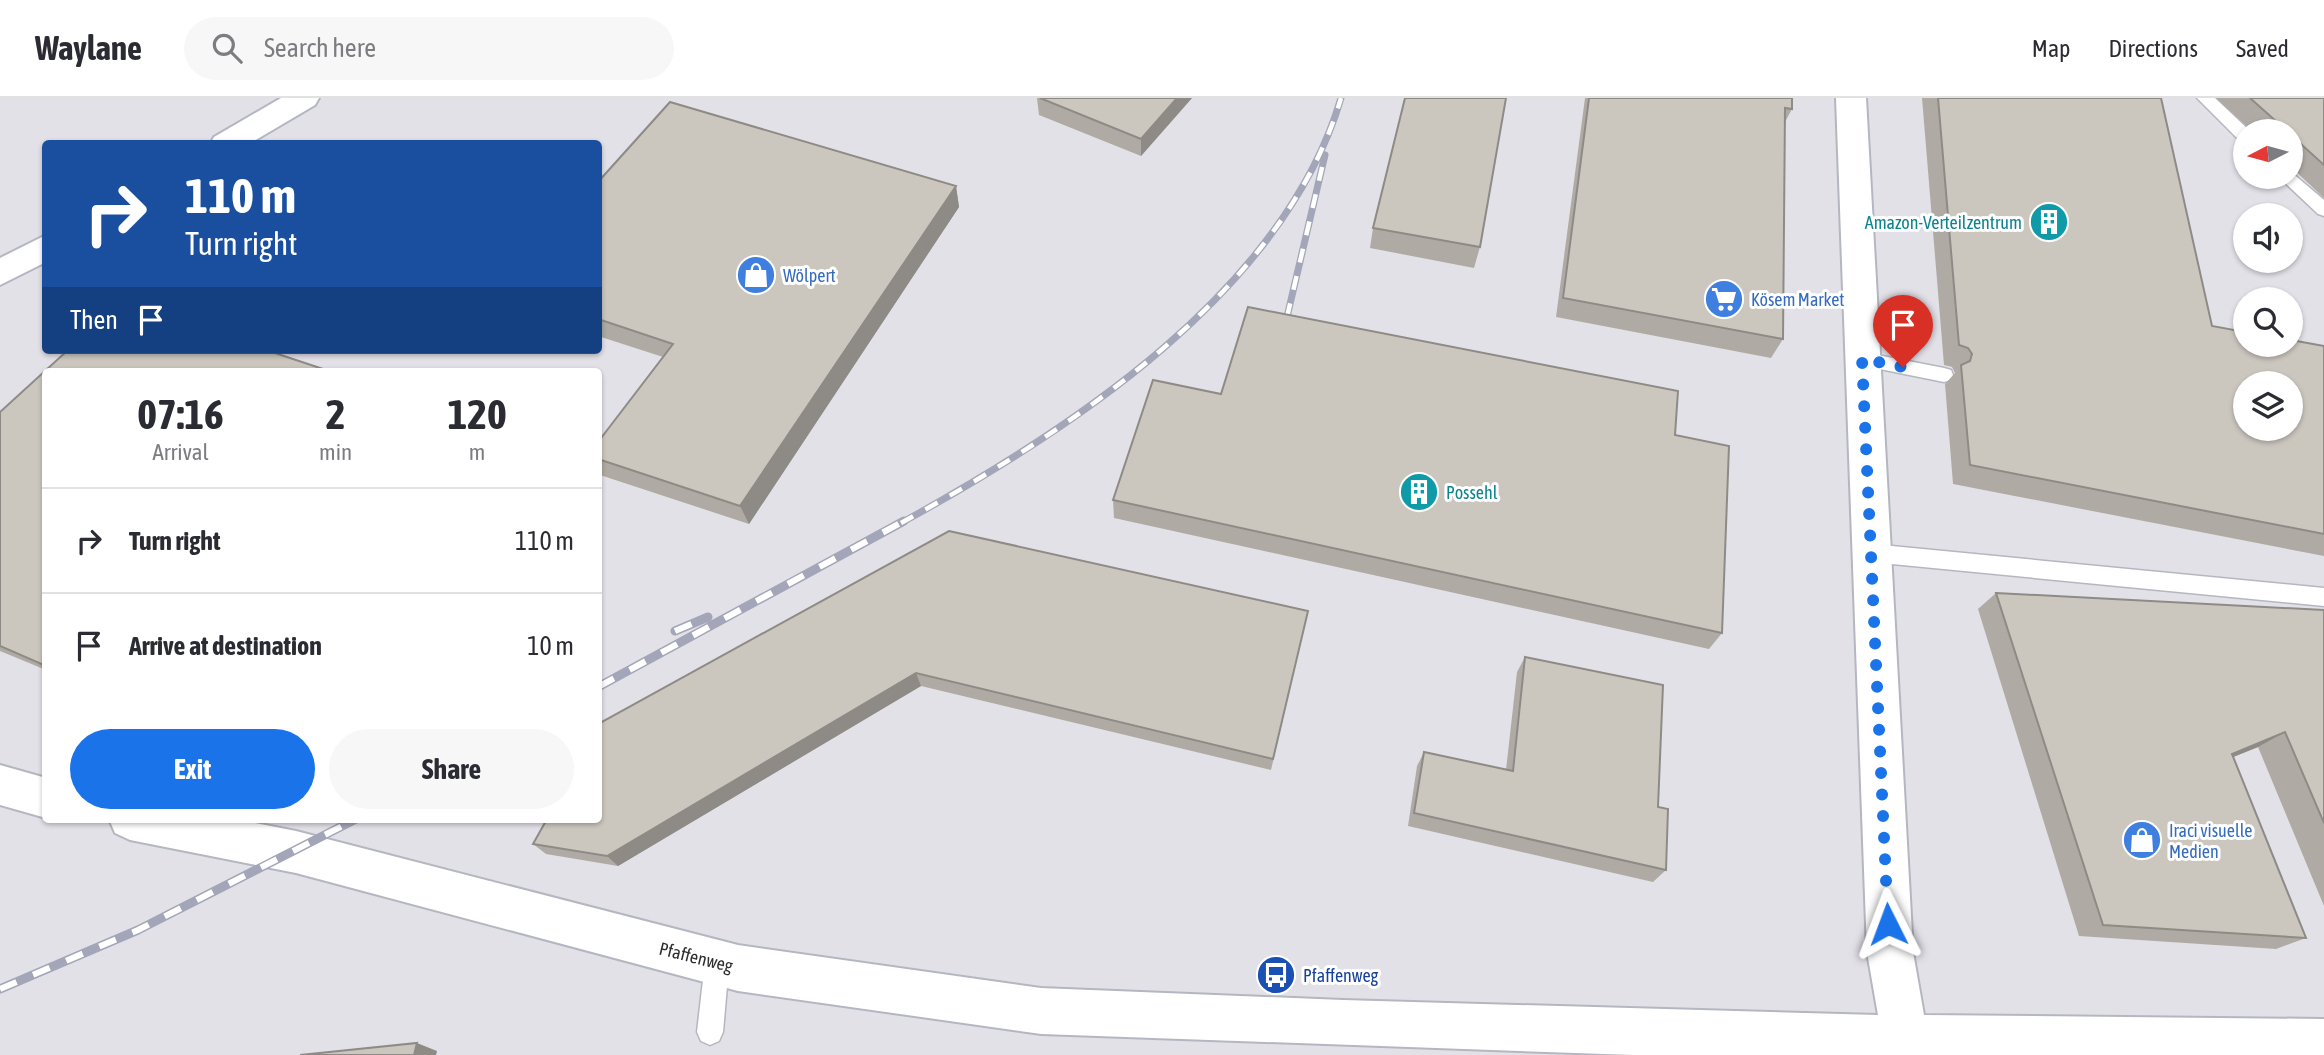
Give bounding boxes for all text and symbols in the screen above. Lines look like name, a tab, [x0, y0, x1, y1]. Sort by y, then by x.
search box	[184, 17, 674, 80]
text: Waylane	[35, 29, 142, 67]
icon: search	[208, 29, 246, 67]
text: Search here	[264, 33, 376, 63]
text: Map	[2032, 35, 2070, 62]
text: Directions	[2108, 35, 2198, 62]
text: Saved	[2236, 35, 2289, 62]
north arrow	[2233, 119, 2303, 189]
map controls	[2233, 119, 2303, 441]
text: 110 m	[185, 167, 296, 223]
icon: right	[70, 168, 161, 259]
building icon: Amazon-Verteilzentrum	[2028, 201, 2070, 243]
button: sound	[2233, 203, 2303, 273]
place label: Amazon-Verteilzentrum	[1865, 212, 2022, 233]
text: Turn right	[185, 225, 298, 262]
shop icon: Wölpert	[735, 254, 777, 296]
place label: Wölpert	[783, 265, 836, 286]
supermarket icon: Kösem Market	[1703, 278, 1745, 320]
button: search	[2233, 287, 2303, 357]
place label: Kösem Market	[1751, 289, 1845, 310]
pin	[1873, 295, 1933, 367]
icon: arrive	[132, 301, 170, 339]
text: Then	[70, 305, 118, 335]
icon: arrive	[1884, 306, 1922, 344]
button: layers	[2233, 371, 2303, 441]
text: 07:16	[137, 390, 224, 438]
text: 2	[326, 390, 345, 438]
text: 120	[447, 390, 507, 438]
text: Arrival	[152, 439, 209, 465]
text: min	[319, 439, 352, 465]
text: m	[469, 439, 485, 465]
building icon: Possehl	[1398, 471, 1440, 513]
place label: Possehl	[1446, 482, 1498, 503]
icon: right	[70, 522, 108, 560]
text: Turn right	[129, 526, 220, 556]
text: 110 m	[515, 526, 574, 556]
icon: arrive	[70, 627, 108, 665]
text: Arrive at destination	[129, 631, 322, 661]
text: 10 m	[527, 631, 574, 661]
button: Exit	[70, 729, 315, 809]
button: Share	[329, 729, 574, 809]
shop icon: Iraci visuelle Medien	[2121, 819, 2163, 861]
place label: Iraci visuelle Medien	[2169, 820, 2252, 862]
position arrow	[1851, 887, 1925, 961]
street label: Pfaffenweg	[657, 938, 735, 976]
bus stop icon: Pfaffenweg	[1255, 954, 1297, 996]
place label: Pfaffenweg	[1303, 965, 1379, 986]

